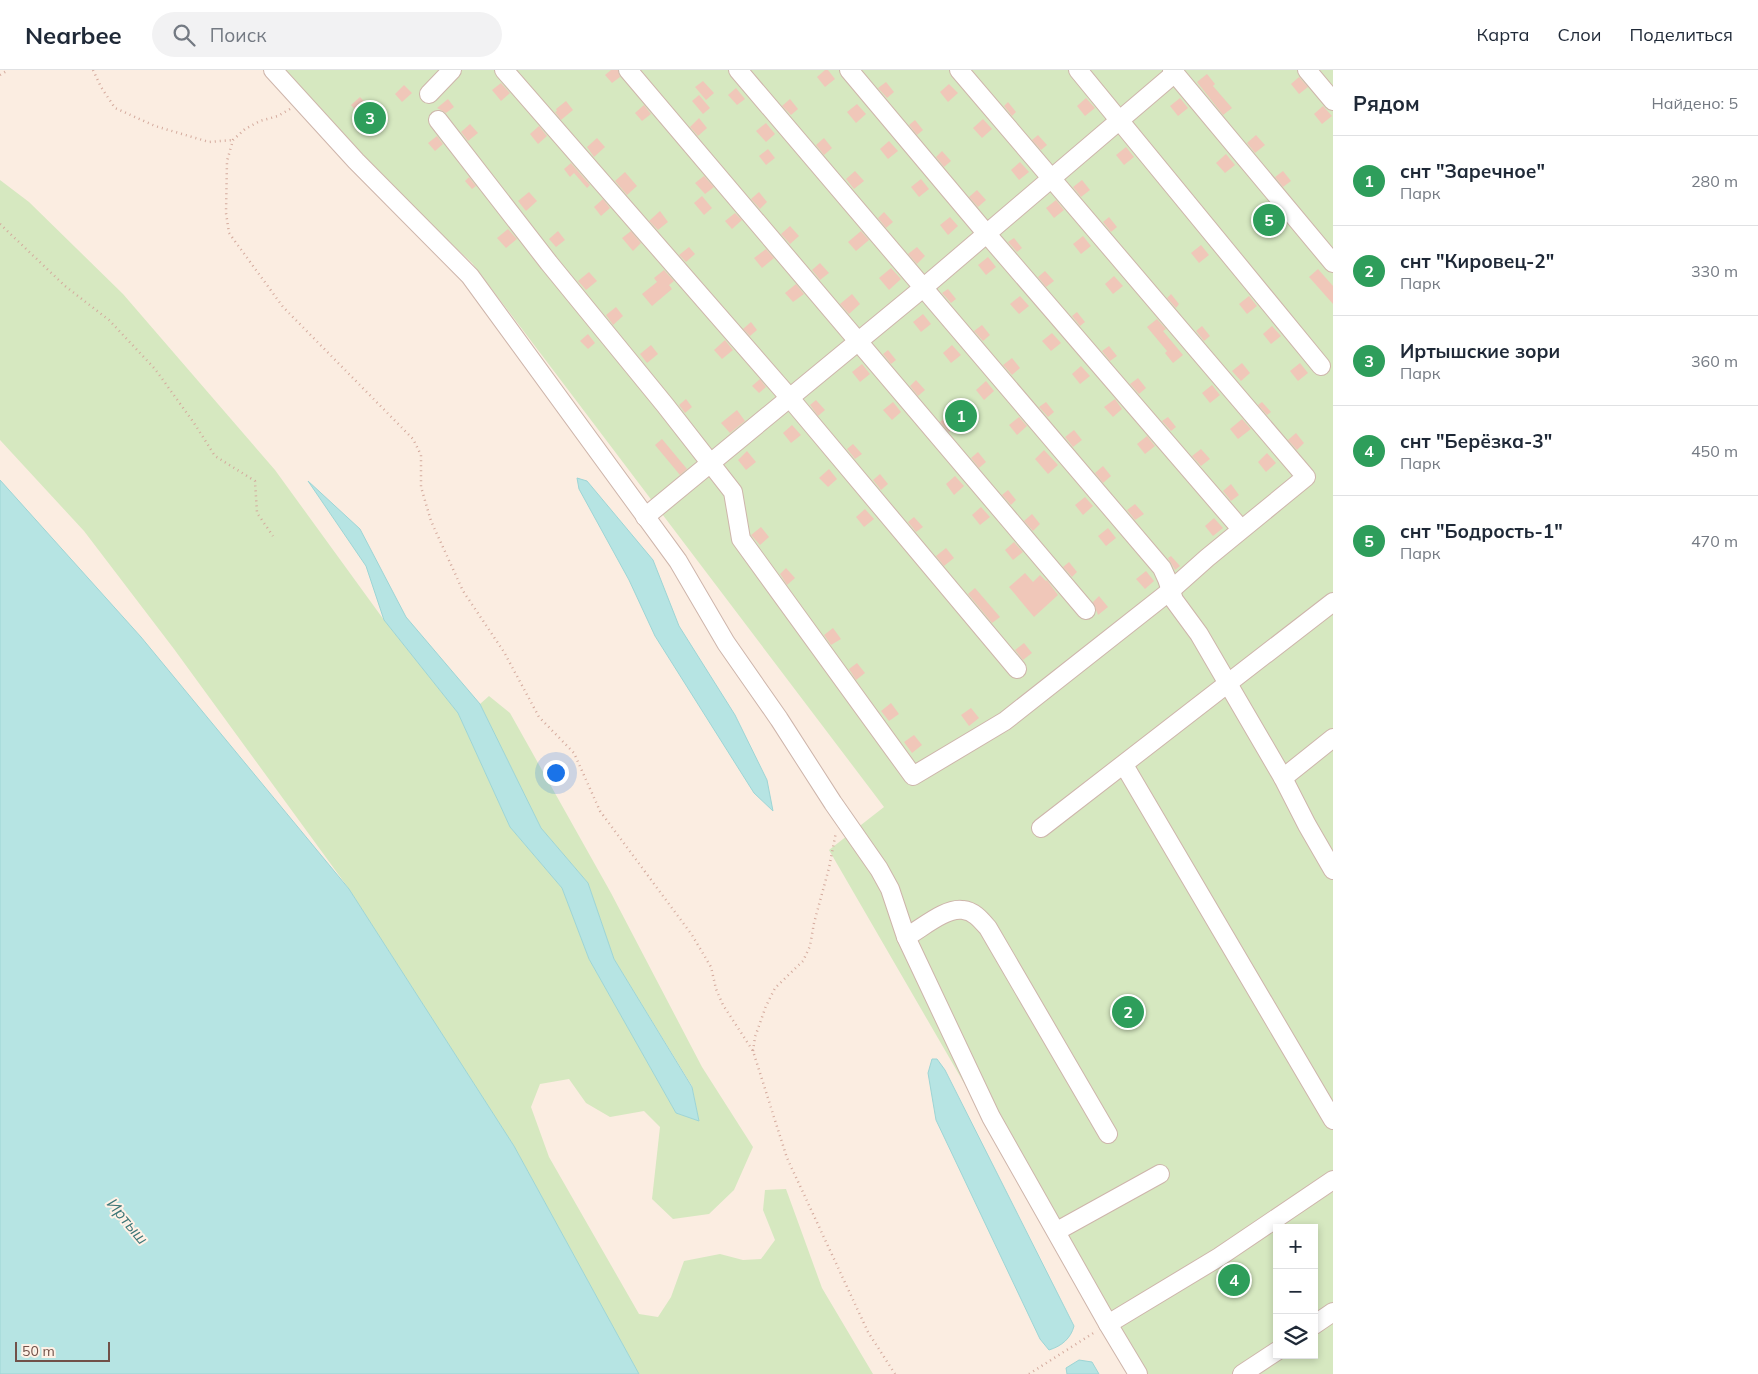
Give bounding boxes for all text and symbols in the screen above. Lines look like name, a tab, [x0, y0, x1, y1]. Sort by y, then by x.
search box	[152, 12, 502, 57]
text: Nearbee	[25, 20, 122, 50]
icon: search	[170, 21, 198, 49]
text: Поиск	[210, 23, 266, 47]
text: Карта	[1477, 23, 1529, 46]
text: Слои	[1557, 23, 1602, 46]
text: Поделиться	[1630, 23, 1733, 46]
text: Рядом	[1353, 90, 1420, 116]
text: Найдено: 5	[1652, 93, 1738, 113]
pin: 3	[354, 99, 386, 137]
text: снт "Заречное"	[1400, 159, 1545, 183]
text: 1	[1364, 171, 1374, 191]
text: 280 m	[1691, 171, 1738, 191]
text: Парк	[1400, 183, 1440, 203]
pin: 5	[1253, 201, 1285, 239]
text: снт "Кировец-2"	[1400, 249, 1554, 273]
text: 2	[1364, 261, 1374, 281]
text: 330 m	[1691, 261, 1738, 281]
text: Парк	[1400, 273, 1440, 293]
text: Иртышские зори	[1400, 339, 1560, 363]
text: 3	[1364, 351, 1374, 371]
text: 360 m	[1691, 351, 1738, 371]
text: Парк	[1400, 363, 1440, 383]
pin: 1	[945, 397, 977, 435]
text: снт "Берёзка-3"	[1400, 429, 1552, 453]
text: 4	[1364, 441, 1374, 461]
text: 450 m	[1691, 441, 1738, 461]
text: Парк	[1400, 453, 1440, 473]
text: снт "Бодрость-1"	[1400, 519, 1563, 543]
text: 5	[1364, 531, 1374, 551]
text: 470 m	[1691, 531, 1738, 551]
text: Парк	[1400, 543, 1440, 563]
your location	[543, 760, 569, 786]
pin: 2	[1112, 993, 1144, 1031]
water label: Иртыш	[103, 1194, 153, 1248]
map controls	[1273, 1224, 1318, 1359]
button: +	[1273, 1224, 1318, 1269]
pin: 4	[1218, 1261, 1250, 1299]
button: −	[1273, 1269, 1318, 1314]
button: layers	[1273, 1314, 1318, 1359]
scale bar	[15, 1339, 110, 1362]
text: 50 m	[22, 1342, 55, 1360]

